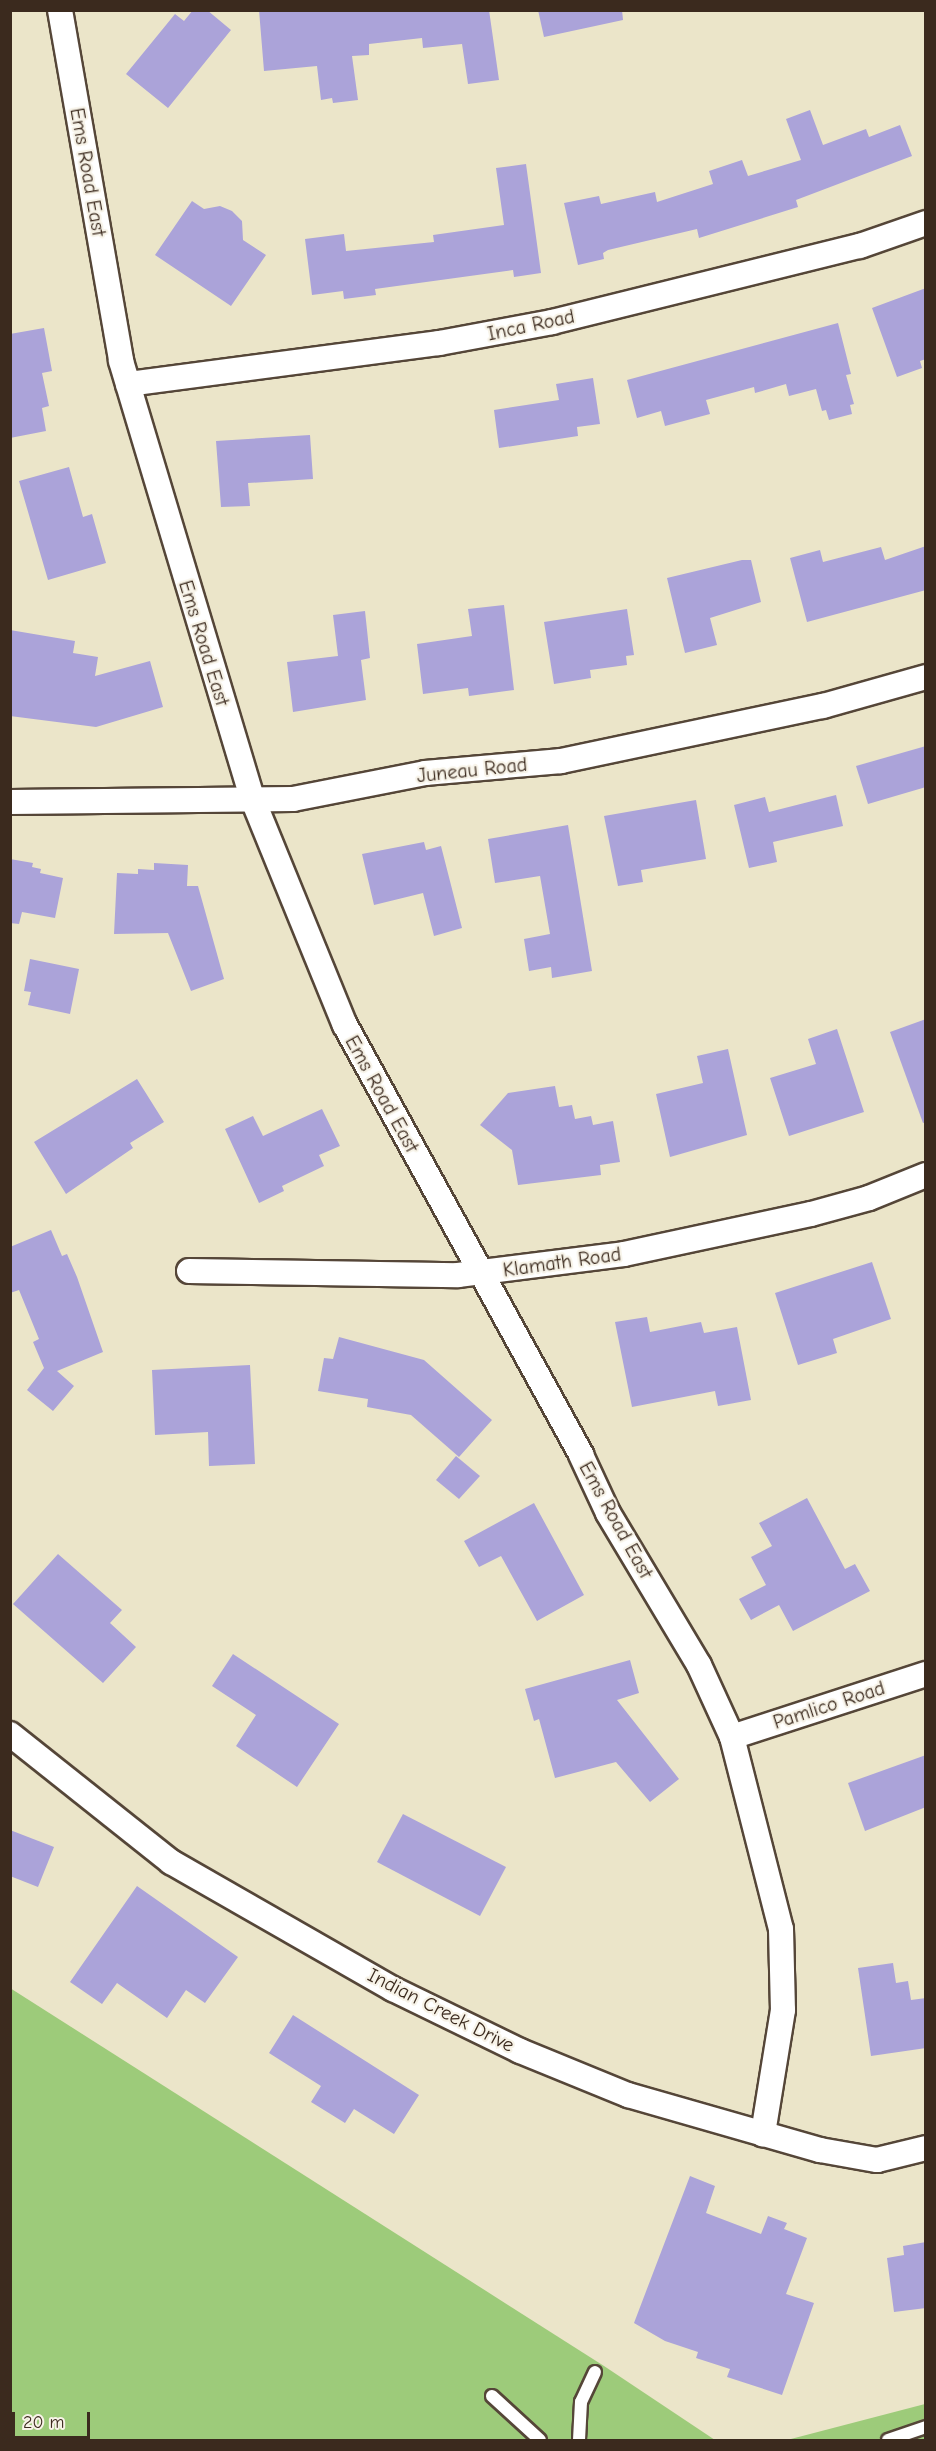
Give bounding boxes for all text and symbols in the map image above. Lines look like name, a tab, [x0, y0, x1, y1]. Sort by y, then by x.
street label: Ems Road East	[65, 106, 111, 238]
street label: Inca Road	[485, 304, 577, 346]
street label: Ems Road East	[174, 577, 234, 709]
street label: Juneau Road	[416, 752, 528, 788]
street label: Ems Road East	[340, 1031, 424, 1157]
street label: Klamath Road	[501, 1242, 623, 1282]
street label: Ems Road East	[574, 1457, 658, 1583]
street label: Pamlico Road	[770, 1676, 888, 1734]
street label: Indian Creek Drive	[364, 1963, 518, 2057]
scale bar	[15, 2400, 93, 2438]
text: 20 m	[23, 2412, 64, 2433]

